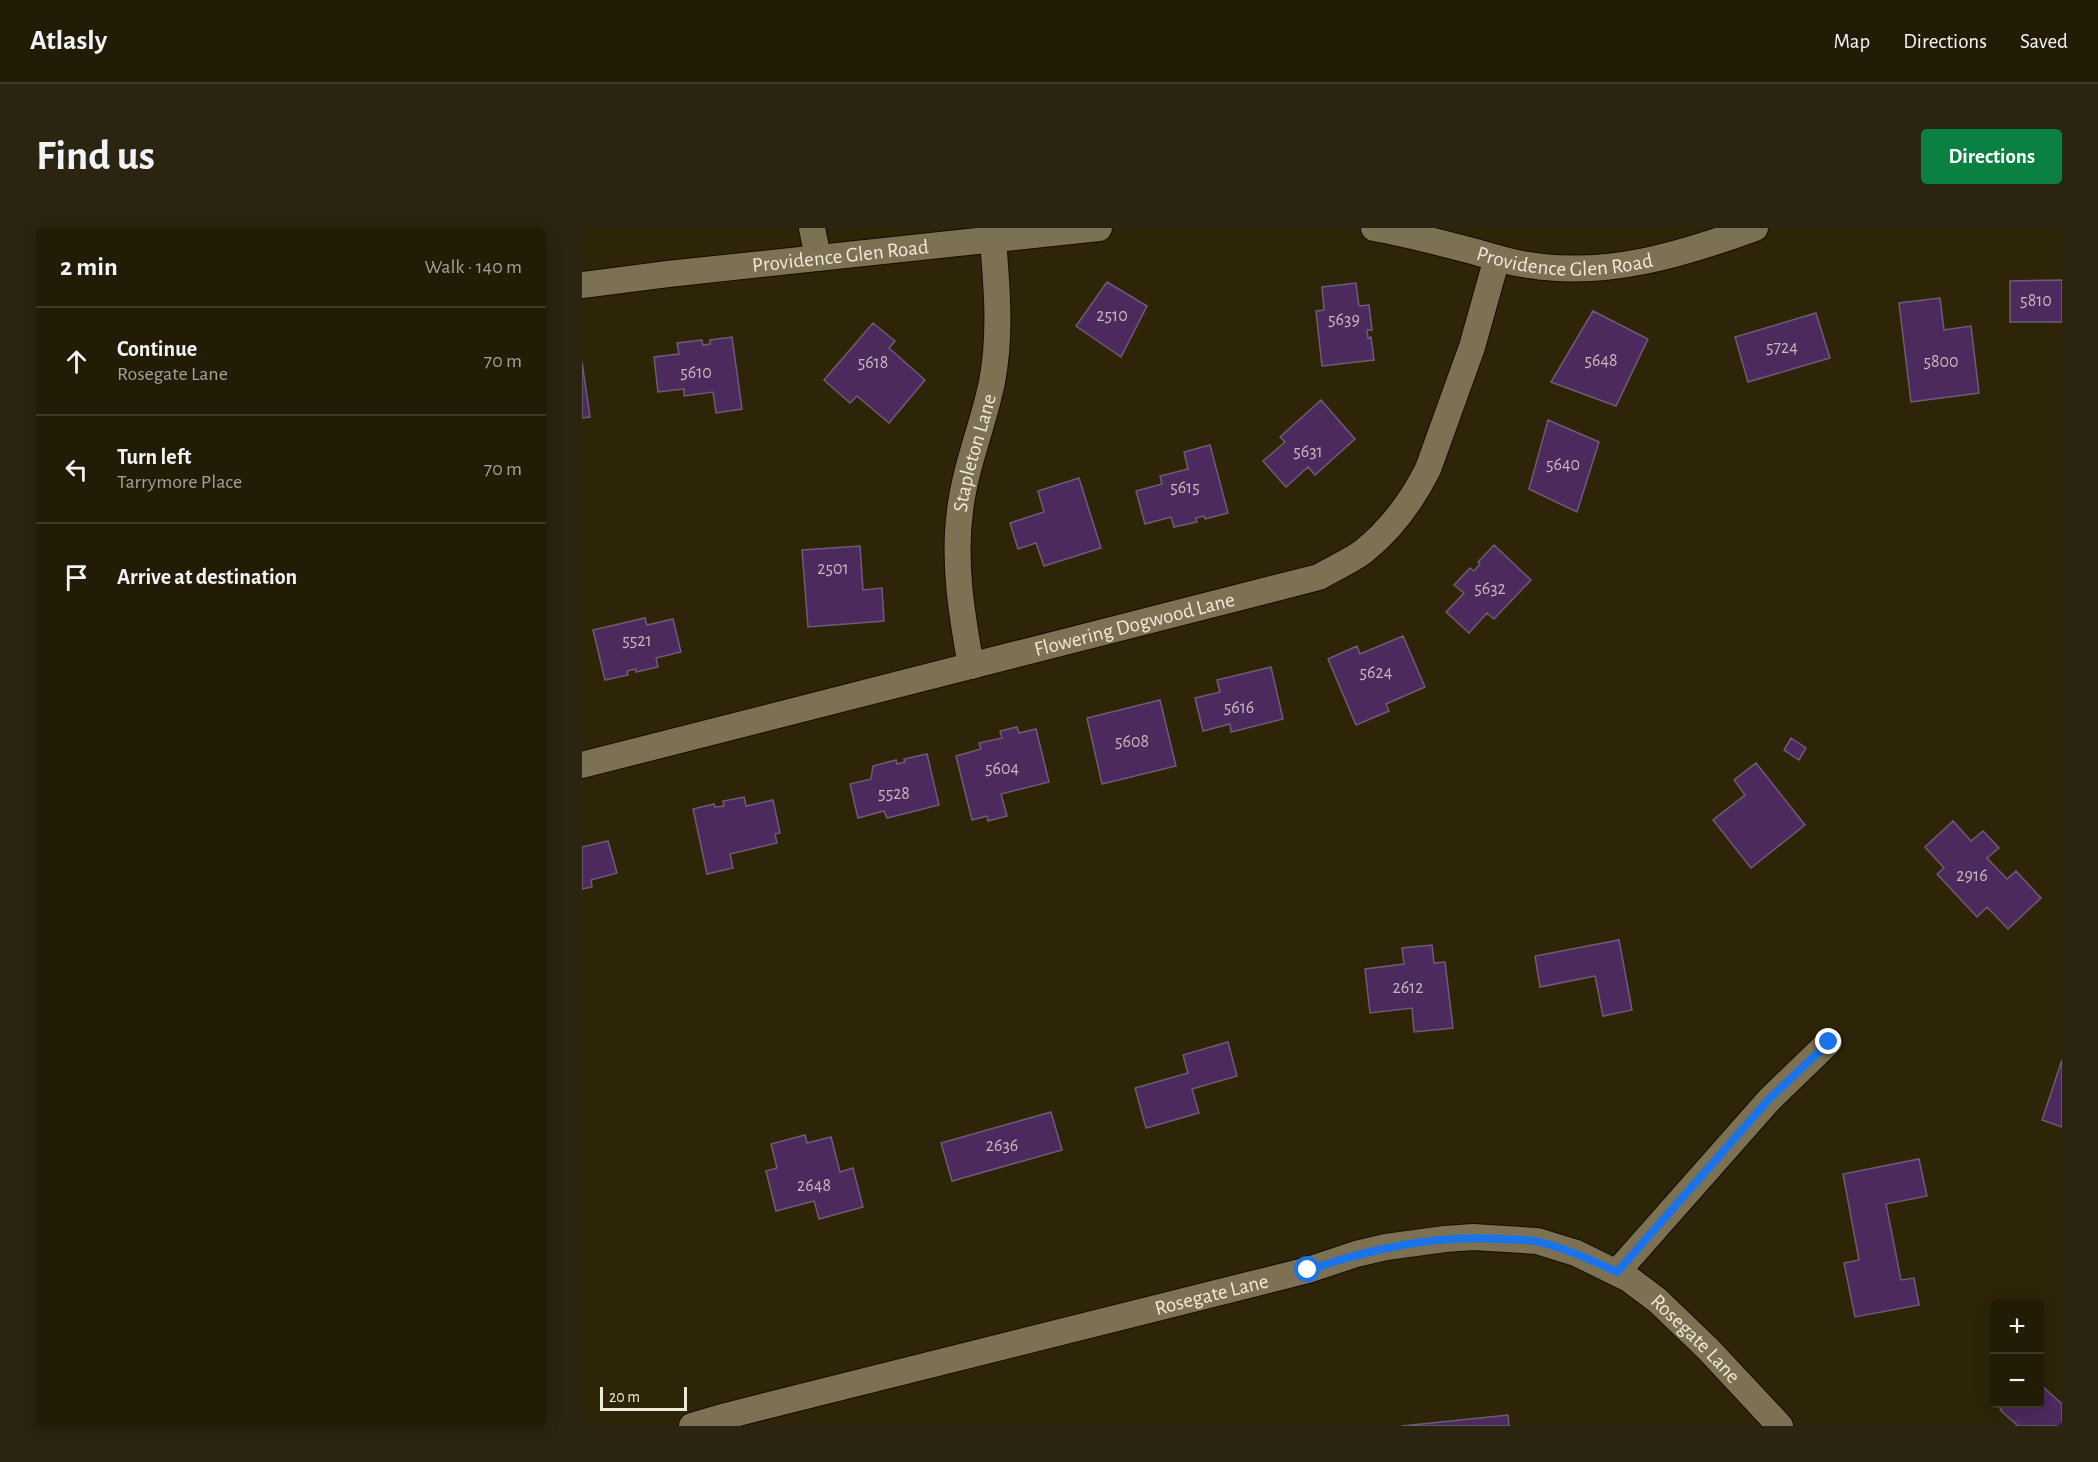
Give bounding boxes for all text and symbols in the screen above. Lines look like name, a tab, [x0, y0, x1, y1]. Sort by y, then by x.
text: Atlasly	[30, 27, 107, 55]
text: Map	[1834, 31, 1870, 52]
text: Directions	[1903, 31, 1987, 52]
text: Saved	[2020, 31, 2068, 52]
button: Directions	[1921, 129, 2062, 184]
text: Find us	[36, 135, 155, 177]
street label: Providence Glen Road	[751, 236, 930, 275]
street label: Providence Glen Road	[1474, 242, 1655, 279]
text: 2 min	[60, 254, 118, 280]
text: Walk · 140 m	[424, 257, 522, 277]
house number: 5810	[2020, 292, 2052, 310]
house number: 2510	[1096, 307, 1128, 325]
house number: 5639	[1328, 311, 1360, 329]
text: Continue	[117, 338, 197, 360]
house number: 5724	[1766, 339, 1798, 357]
icon: ahead	[60, 345, 93, 378]
text: 70 m	[484, 351, 522, 371]
house number: 5648	[1584, 352, 1618, 370]
house number: 5800	[1923, 353, 1959, 371]
house number: 5618	[858, 354, 888, 372]
text: Rosegate Lane	[117, 364, 228, 384]
house number: 5610	[680, 364, 712, 382]
street label: Stapleton Lane	[949, 391, 1000, 513]
house number: 5631	[1293, 443, 1323, 461]
text: Turn left	[117, 446, 191, 468]
icon: left	[60, 453, 93, 486]
house number: 5640	[1546, 456, 1580, 474]
text: 70 m	[484, 459, 522, 479]
text: Tarrymore Place	[117, 472, 242, 492]
house number: 5615	[1170, 479, 1200, 497]
house number: 2501	[817, 560, 849, 578]
icon: arrive	[60, 561, 93, 594]
text: Arrive at destination	[117, 566, 297, 588]
house number: 5632	[1474, 580, 1506, 598]
street label: Flowering Dogwood Lane	[1032, 588, 1237, 660]
house number: 5521	[622, 632, 652, 650]
house number: 5624	[1360, 664, 1393, 682]
house number: 5616	[1224, 699, 1254, 717]
house number: 5608	[1115, 733, 1149, 751]
house number: 5604	[985, 760, 1019, 778]
house number: 5528	[878, 785, 910, 803]
house number: 2916	[1956, 867, 1988, 885]
house number: 2612	[1392, 979, 1424, 997]
route end	[1815, 1028, 1841, 1054]
house number: 2636	[986, 1137, 1018, 1155]
house number: 2648	[797, 1177, 831, 1195]
route start	[1294, 1256, 1320, 1282]
street label: Rosegate Lane	[1152, 1270, 1271, 1319]
street label: Rosegate Lane	[1647, 1290, 1744, 1387]
map controls	[1990, 1300, 2044, 1408]
button: +	[1990, 1300, 2044, 1354]
button: −	[1990, 1354, 2044, 1408]
scale bar	[600, 1384, 687, 1412]
text: 20 m	[609, 1389, 640, 1405]

